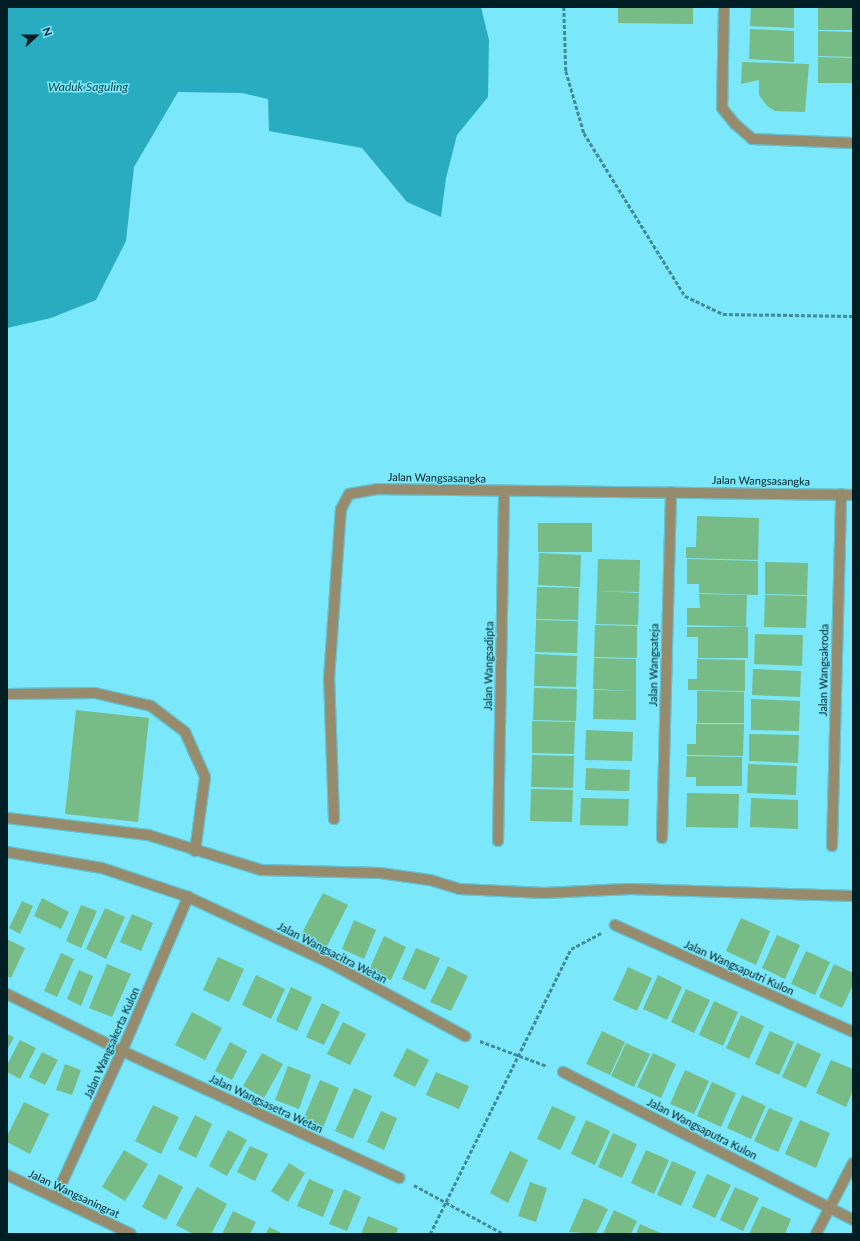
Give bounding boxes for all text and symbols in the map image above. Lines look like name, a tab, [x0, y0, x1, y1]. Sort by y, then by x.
north arrow	[16, 16, 56, 56]
text: N	[40, 25, 55, 38]
water label: Waduk Saguling	[48, 80, 128, 94]
street label: Jalan Wangsasangka	[388, 471, 486, 485]
street label: Jalan Wangsasangka	[712, 474, 810, 488]
street label: Jalan Wangsadipta	[482, 621, 496, 711]
street label: Jalan Wangsateja	[647, 623, 661, 707]
street label: Jalan Wangsakroda	[817, 624, 831, 716]
street label: Jalan Wangsacitra Wetan	[275, 920, 389, 986]
street label: Jalan Wangsaputri Kulon	[682, 938, 796, 998]
street label: Jalan Wangsakerta Kulon	[81, 985, 143, 1101]
street label: Jalan Wangsasetra Wetan	[207, 1072, 325, 1136]
street label: Jalan Wangsaputra Kulon	[645, 1095, 759, 1163]
street label: Jalan Wangsaningrat	[26, 1167, 122, 1221]

